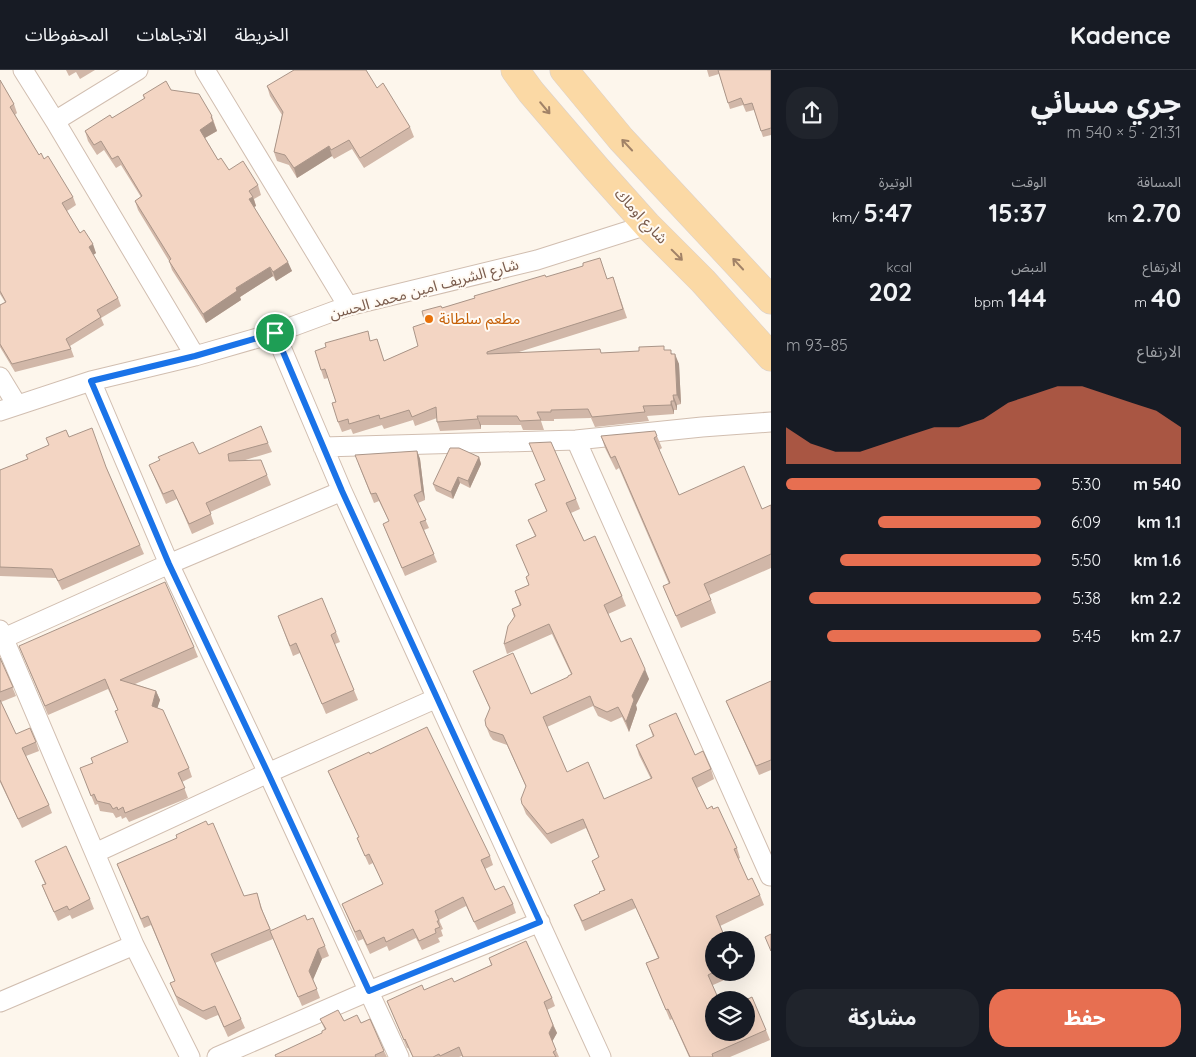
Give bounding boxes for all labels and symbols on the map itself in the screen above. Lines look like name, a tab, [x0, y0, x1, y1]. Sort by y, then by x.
one-way arrow	[540, 101, 551, 114]
one-way arrow	[621, 139, 633, 151]
street label: شارع اوماك	[609, 184, 672, 250]
one-way arrow	[671, 249, 684, 261]
street label: شارع الشريف امين محمد الحسن	[327, 254, 522, 326]
one-way arrow	[732, 257, 744, 270]
place label: مطعم سلطانة	[439, 309, 520, 330]
pin	[254, 312, 296, 354]
marker: مطعم سلطانة	[423, 313, 435, 325]

